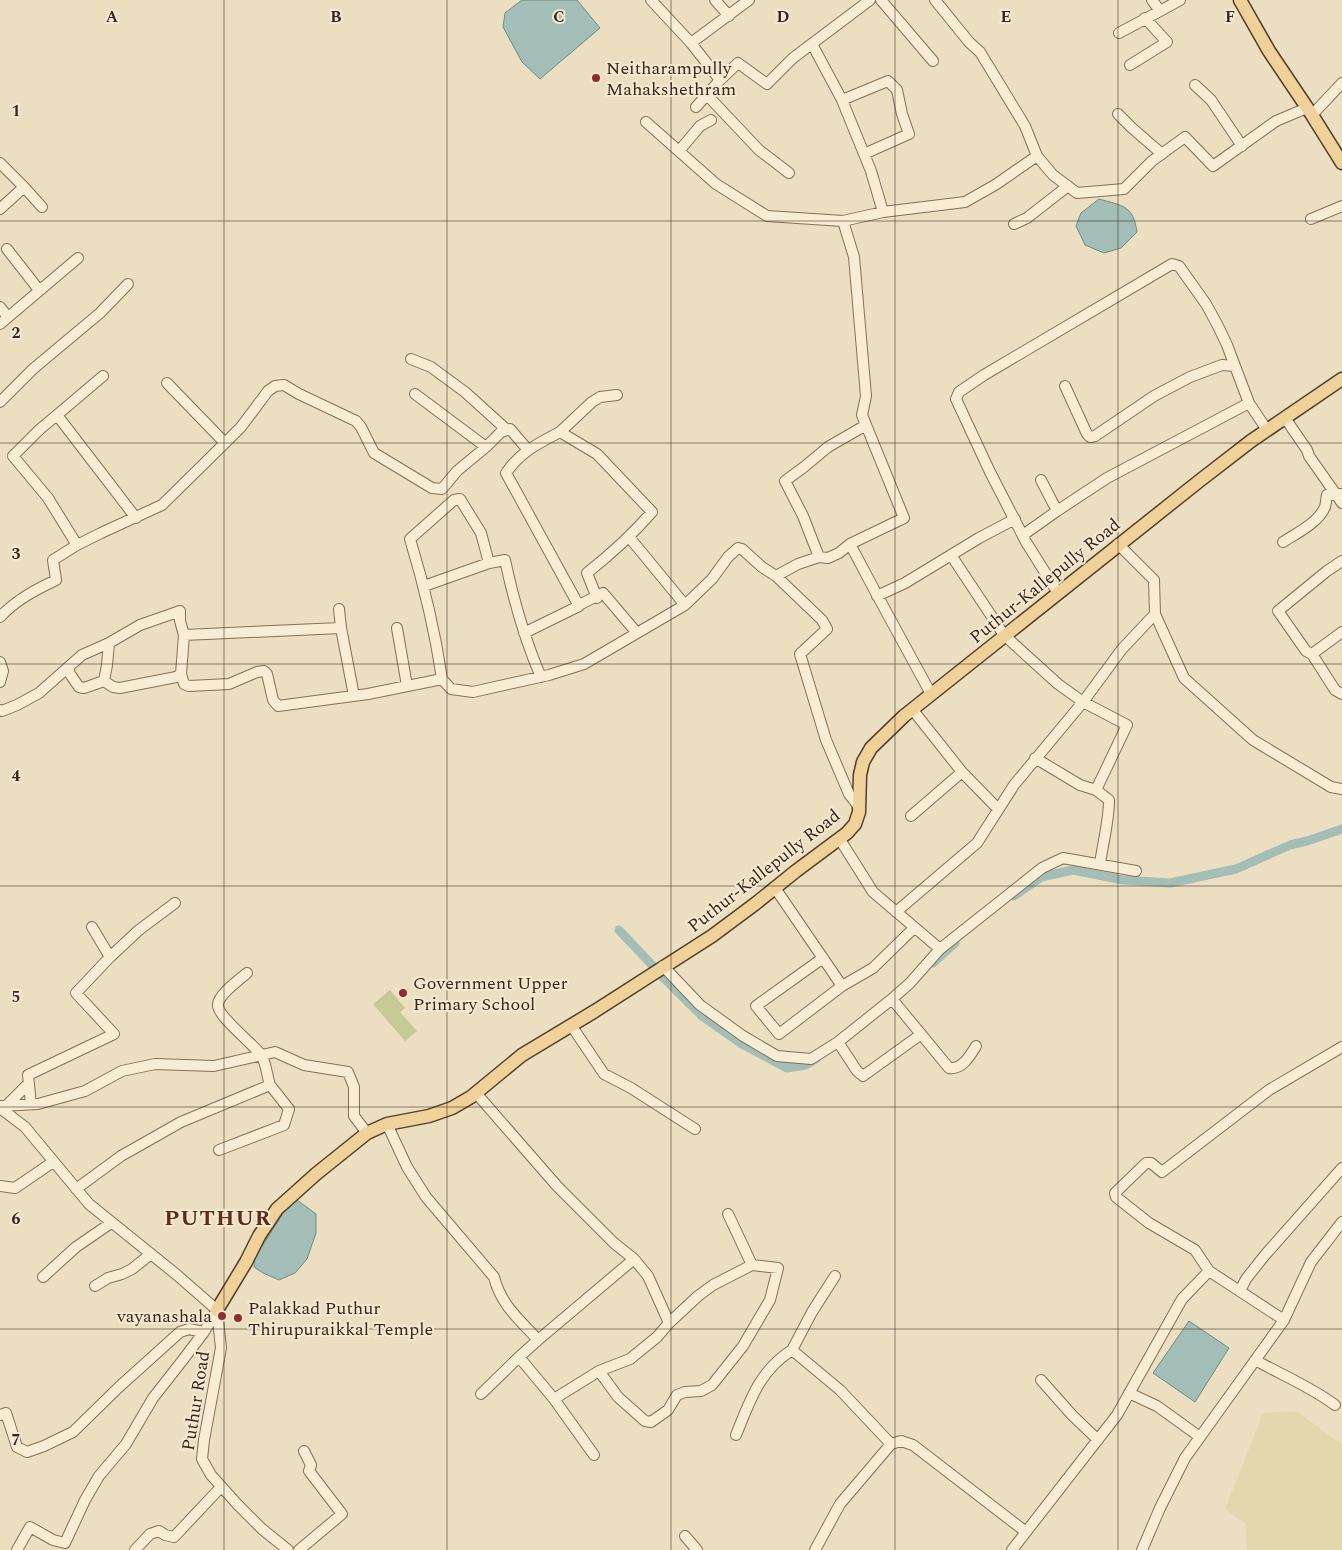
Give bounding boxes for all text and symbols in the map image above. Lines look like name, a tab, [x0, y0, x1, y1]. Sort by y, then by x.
text: A	[106, 5, 119, 29]
text: B	[330, 5, 342, 29]
text: C	[553, 5, 565, 29]
text: D	[777, 5, 790, 29]
text: E	[1001, 5, 1011, 29]
text: F	[1225, 5, 1235, 29]
place label: Neitharampully Mahakshethram	[606, 55, 736, 103]
marker: Neitharampully Mahakshethram	[590, 72, 602, 84]
text: 1	[12, 99, 20, 123]
text: 2	[12, 321, 21, 345]
street label: Puthur-Kallepully Road	[964, 512, 1126, 650]
text: 3	[12, 542, 21, 566]
text: 4	[12, 764, 21, 788]
street label: Puthur-Kallepully Road	[682, 803, 846, 939]
place label: Government Upper Primary School	[413, 970, 568, 1018]
text: 5	[12, 985, 20, 1009]
marker: Government Upper Primary School	[397, 987, 409, 999]
district label: PUTHUR	[164, 1202, 272, 1235]
text: 6	[12, 1207, 21, 1231]
place label: Palakkad Puthur Thirupuraikkal Temple	[248, 1295, 433, 1343]
place label: vayanashala	[116, 1303, 212, 1330]
marker: vayanashala	[216, 1310, 228, 1322]
marker: Palakkad Puthur Thirupuraikkal Temple	[232, 1312, 244, 1324]
street label: Puthur Road	[175, 1349, 217, 1453]
text: 7	[12, 1428, 21, 1452]

